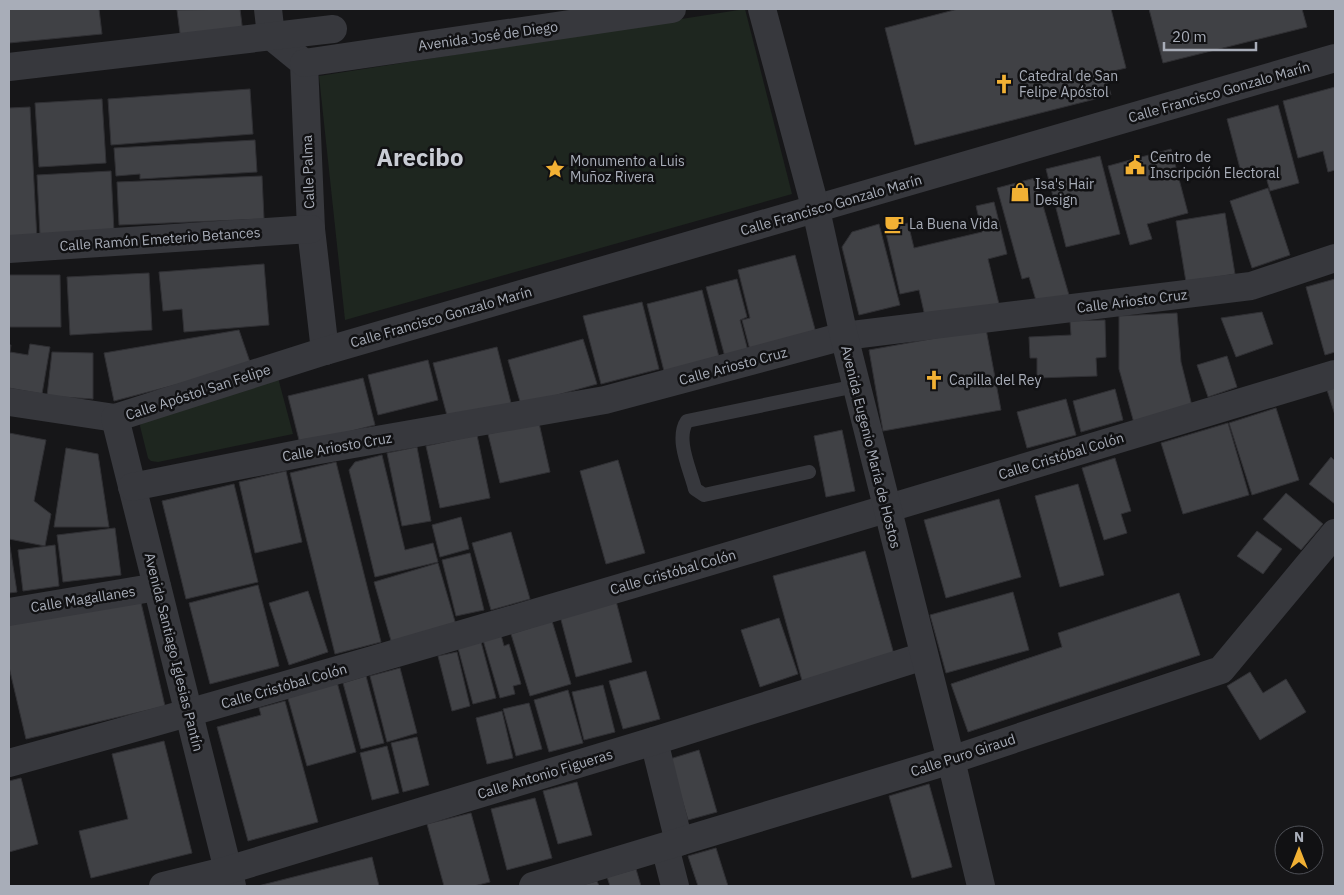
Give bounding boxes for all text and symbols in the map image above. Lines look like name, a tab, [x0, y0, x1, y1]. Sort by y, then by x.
street label: Avenida José de Diego	[417, 17, 559, 55]
scale bar	[1164, 20, 1256, 52]
text: 20 m	[1172, 27, 1207, 46]
street label: Calle Francisco Gonzalo Marín	[1126, 57, 1312, 127]
place label: Catedral de San Felipe Apóstol	[1019, 67, 1118, 101]
church icon: Catedral de San Felipe Apóstol	[993, 73, 1015, 95]
street label: Calle Palma	[298, 134, 318, 209]
district label: Arecibo	[377, 141, 463, 173]
place label: Centro de Inscripción Electoral	[1150, 148, 1280, 182]
place label: Monumento a Luis Muñoz Rivera	[570, 152, 685, 186]
public building icon: Centro de Inscripción Electoral	[1124, 154, 1146, 176]
place icon: Monumento a Luis Muñoz Rivera	[544, 158, 566, 180]
street label: Calle Francisco Gonzalo Marín	[738, 170, 924, 240]
place label: Isa's Hair Design	[1035, 175, 1094, 209]
shop icon: Isa's Hair Design	[1009, 181, 1031, 203]
cafe icon: La Buena Vida	[883, 213, 905, 235]
place label: La Buena Vida	[909, 215, 998, 233]
street label: Calle Ramón Emeterio Betances	[59, 223, 261, 255]
street label: Calle Francisco Gonzalo Marín	[348, 282, 534, 352]
street label: Calle Ariosto Cruz	[1076, 285, 1189, 317]
street label: Calle Ariosto Cruz	[677, 343, 789, 389]
street label: Avenida Eugenio María de Hostos	[837, 344, 905, 551]
street label: Calle Apóstol San Felipe	[123, 360, 273, 424]
church icon: Capilla del Rey	[923, 369, 945, 391]
place label: Capilla del Rey	[949, 371, 1041, 389]
street label: Calle Ariosto Cruz	[281, 428, 394, 466]
street label: Calle Cristóbal Colón	[996, 428, 1126, 484]
street label: Calle Cristóbal Colón	[608, 545, 738, 599]
street label: Avenida Santiago Iglesias Pantín	[141, 551, 207, 753]
street label: Calle Magallanes	[29, 582, 137, 616]
street label: Calle Cristóbal Colón	[219, 659, 349, 713]
street label: Calle Puro Giraud	[908, 730, 1018, 780]
street label: Calle Antonio Figueras	[475, 745, 615, 803]
north arrow	[1274, 825, 1324, 875]
text: N	[1294, 828, 1304, 846]

